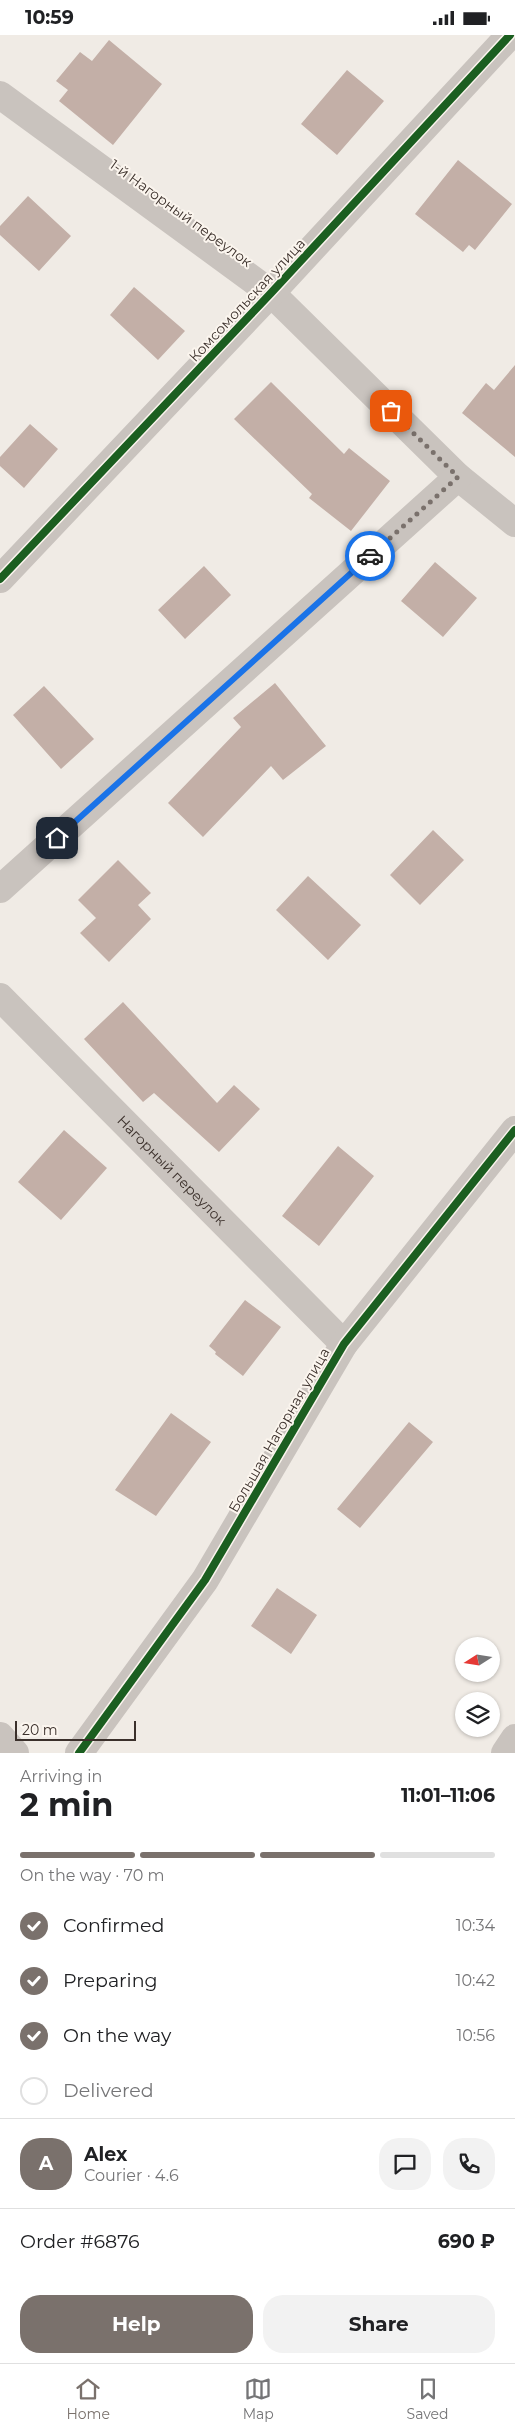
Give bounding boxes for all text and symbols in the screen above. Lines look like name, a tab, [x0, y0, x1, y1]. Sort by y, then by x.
text: 10:59	[25, 6, 74, 29]
street label: 1-й Нагорный переулок	[106, 155, 256, 271]
street label: Комсомольская улица	[185, 234, 309, 366]
pin	[370, 390, 412, 432]
icon: bag	[377, 397, 405, 425]
courier	[345, 531, 395, 581]
icon: car	[356, 542, 384, 570]
pin	[36, 817, 78, 859]
icon: home	[43, 824, 71, 852]
street label: Нагорный переулок	[113, 1111, 230, 1229]
street label: Большая Нагорная улица	[224, 1345, 334, 1515]
north arrow	[455, 1637, 500, 1683]
map controls	[455, 1637, 500, 1737]
button: layers	[455, 1692, 500, 1737]
scale bar	[15, 1718, 136, 1741]
text: 20 m	[22, 1721, 58, 1739]
text: Arriving in	[20, 1767, 102, 1786]
text: 11:01–11:06	[401, 1784, 495, 1807]
text: 2 min	[20, 1785, 113, 1824]
text: On the way · 70 m	[20, 1866, 164, 1885]
icon: check	[20, 1912, 48, 1940]
text: Confirmed	[63, 1914, 164, 1937]
text: 10:34	[456, 1916, 495, 1935]
icon: check	[20, 1967, 48, 1995]
text: Preparing	[63, 1969, 158, 1992]
text: 10:42	[456, 1971, 495, 1990]
icon: check	[20, 2022, 48, 2050]
text: On the way	[63, 2024, 171, 2047]
text: 10:56	[456, 2026, 495, 2045]
text: Delivered	[63, 2079, 154, 2102]
button: chat	[379, 2138, 431, 2190]
button: phone	[443, 2138, 495, 2190]
text: Alex	[84, 2143, 127, 2166]
text: A	[39, 2152, 53, 2175]
text: Courier · 4.6	[84, 2166, 179, 2185]
text: Order #6876	[20, 2230, 140, 2253]
text: 690 ₽	[438, 2230, 495, 2253]
button: Help	[20, 2295, 253, 2353]
button: Share	[263, 2295, 495, 2353]
tab: Home	[66, 2375, 110, 2423]
tab: Map	[243, 2375, 274, 2423]
tab: Saved	[407, 2375, 449, 2423]

